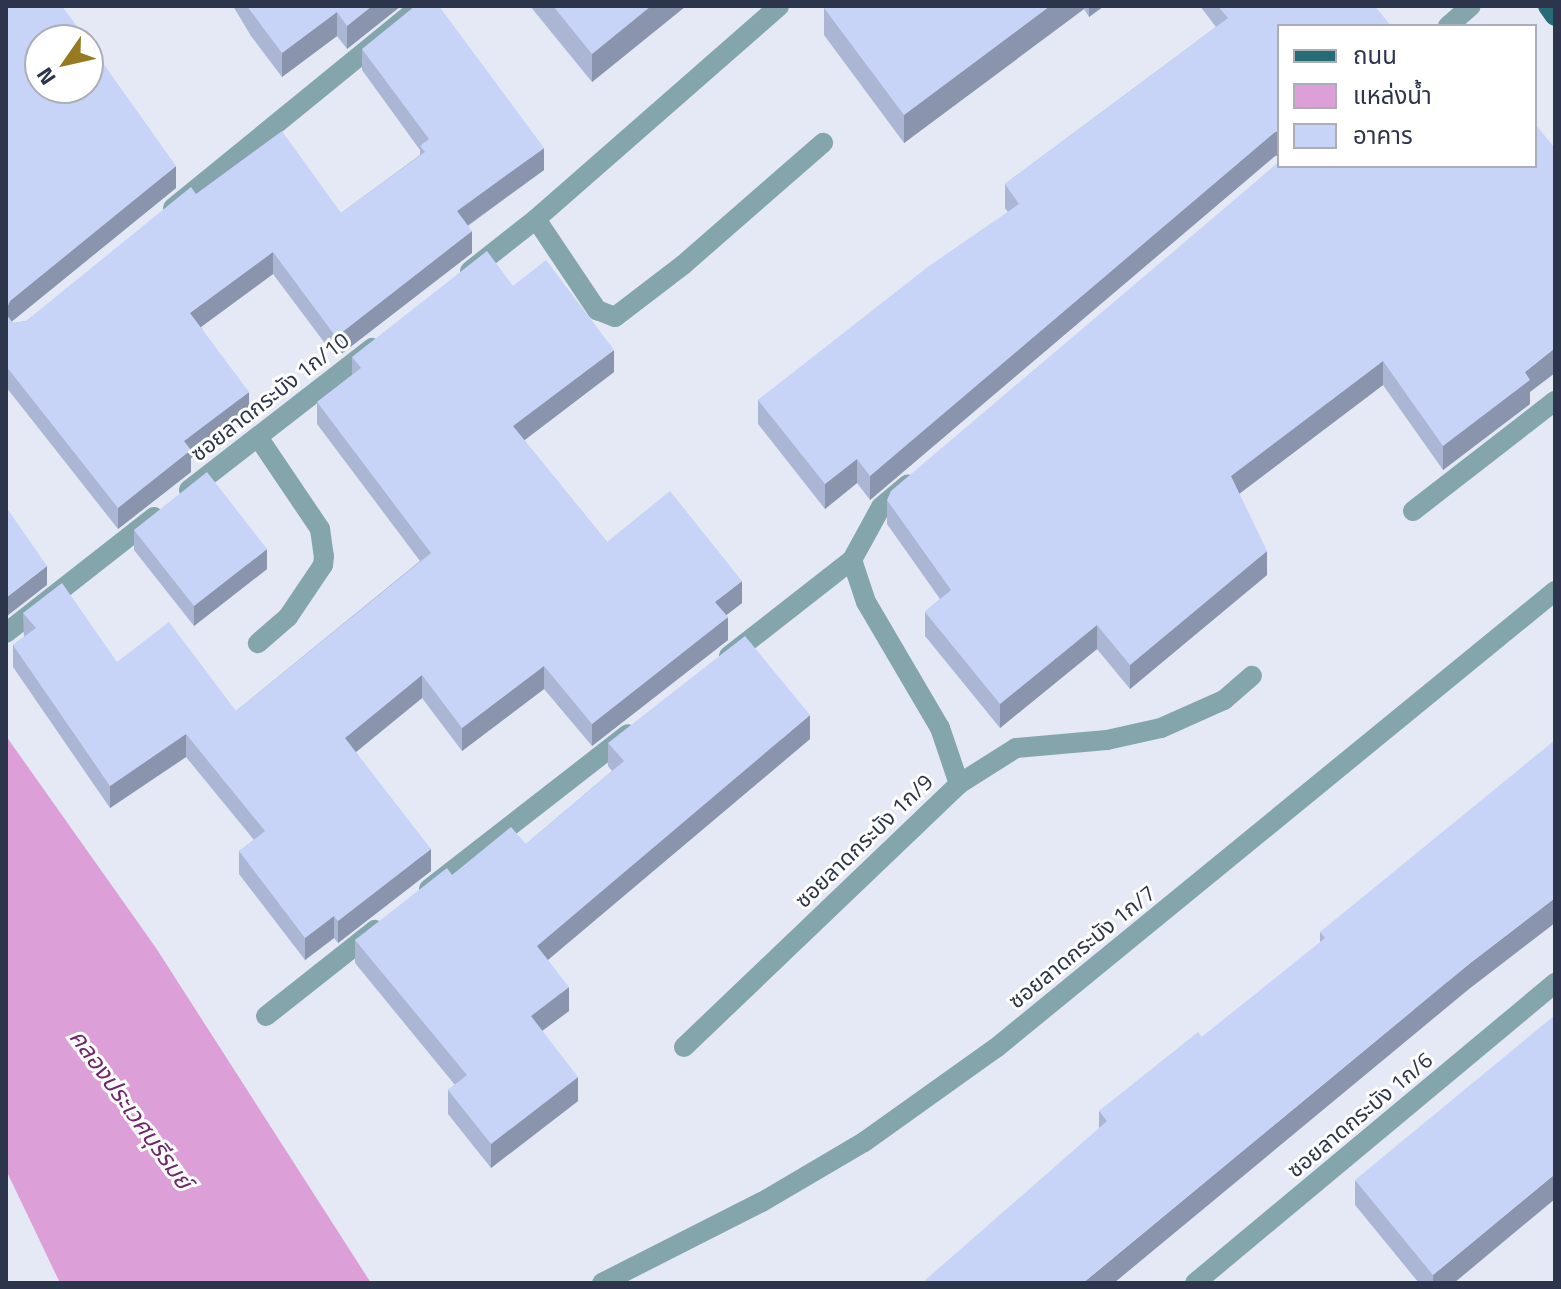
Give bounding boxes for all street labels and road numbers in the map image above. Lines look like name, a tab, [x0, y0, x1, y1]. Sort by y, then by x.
street label: ซอยลาดกระบัง 1ก/10	[186, 327, 354, 467]
street label: ซอยลาดกระบัง 1ก/9	[790, 769, 938, 913]
street label: ซอยลาดกระบัง 1ก/7	[1003, 880, 1161, 1014]
street label: ซอยลาดกระบัง 1ก/6	[1282, 1047, 1438, 1183]

